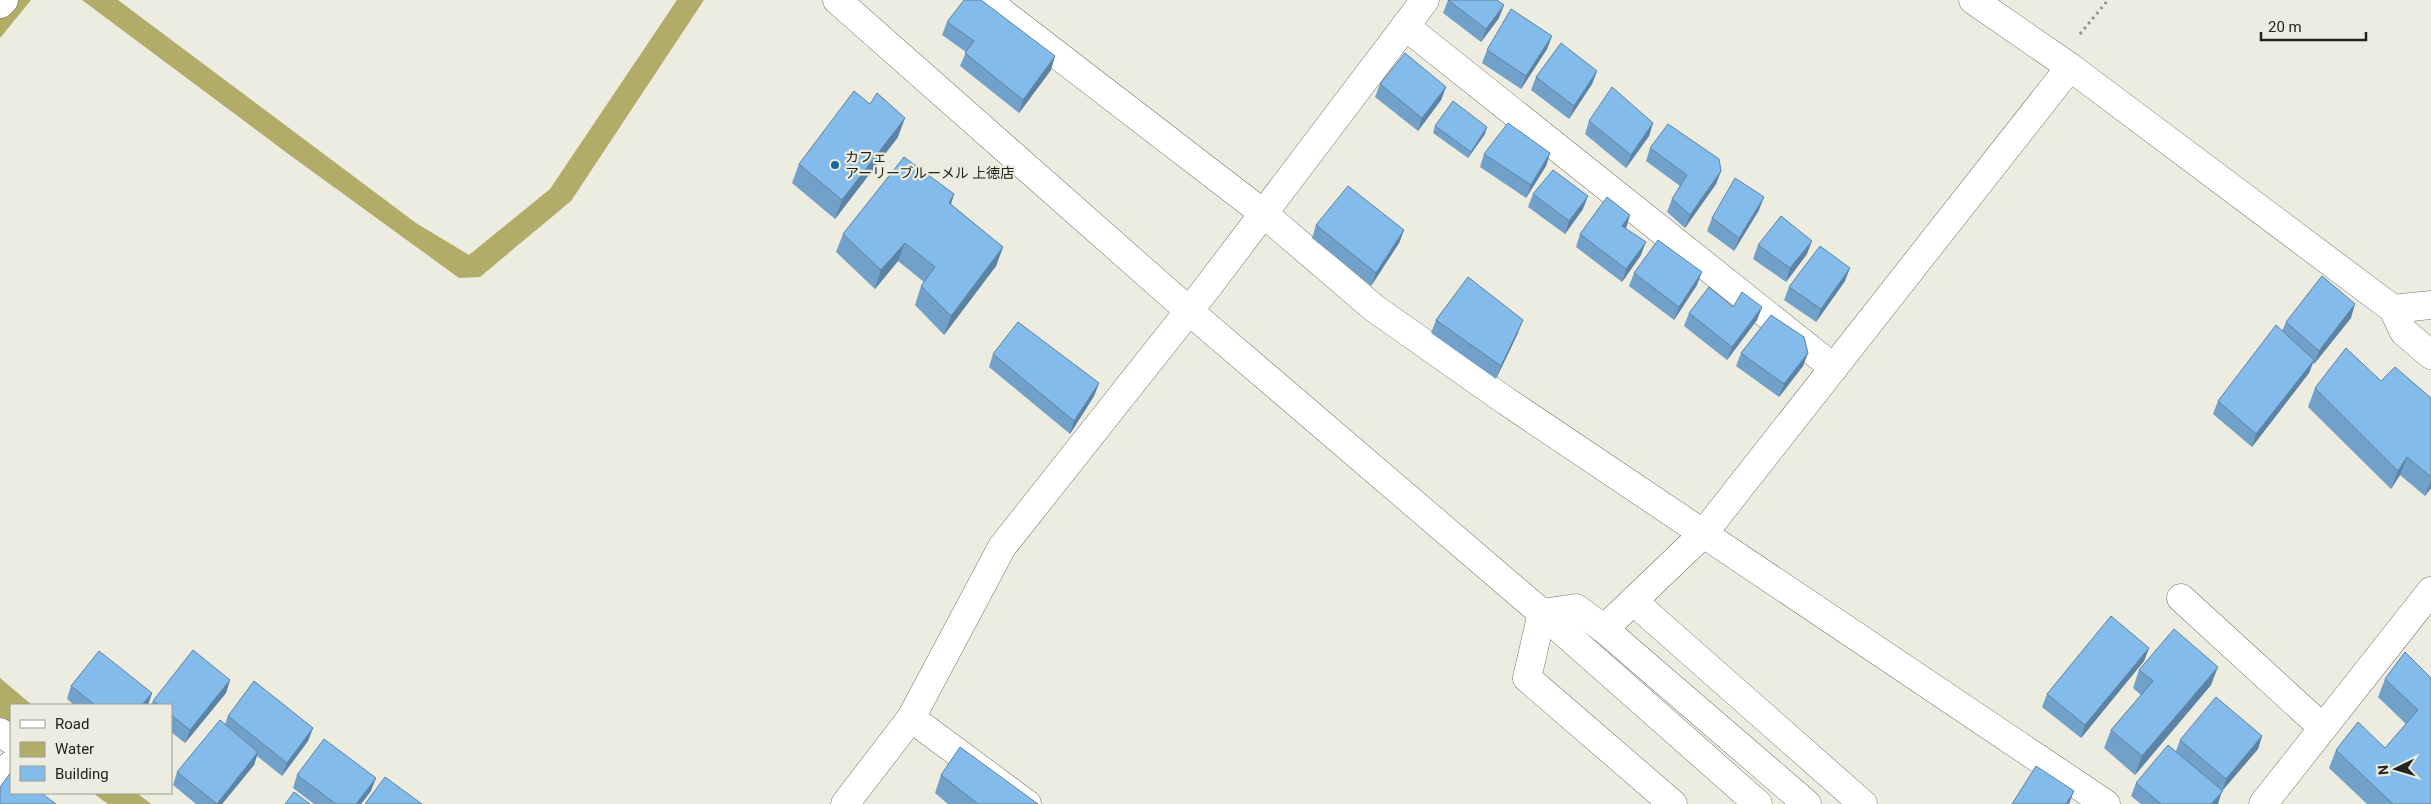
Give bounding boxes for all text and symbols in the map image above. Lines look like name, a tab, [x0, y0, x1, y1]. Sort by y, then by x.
scale bar	[2261, 10, 2366, 42]
text: 20 m	[2268, 18, 2302, 36]
place label: カフェ アーリーブルーメル 上徳店	[845, 149, 1014, 181]
marker: カフェ アーリーブルーメル 上徳店	[829, 159, 841, 171]
legend	[10, 704, 172, 794]
text: Road	[55, 715, 89, 733]
text: Water	[55, 740, 94, 758]
north arrow	[2371, 744, 2421, 794]
text: Building	[55, 765, 109, 783]
text: N	[2375, 765, 2391, 776]

